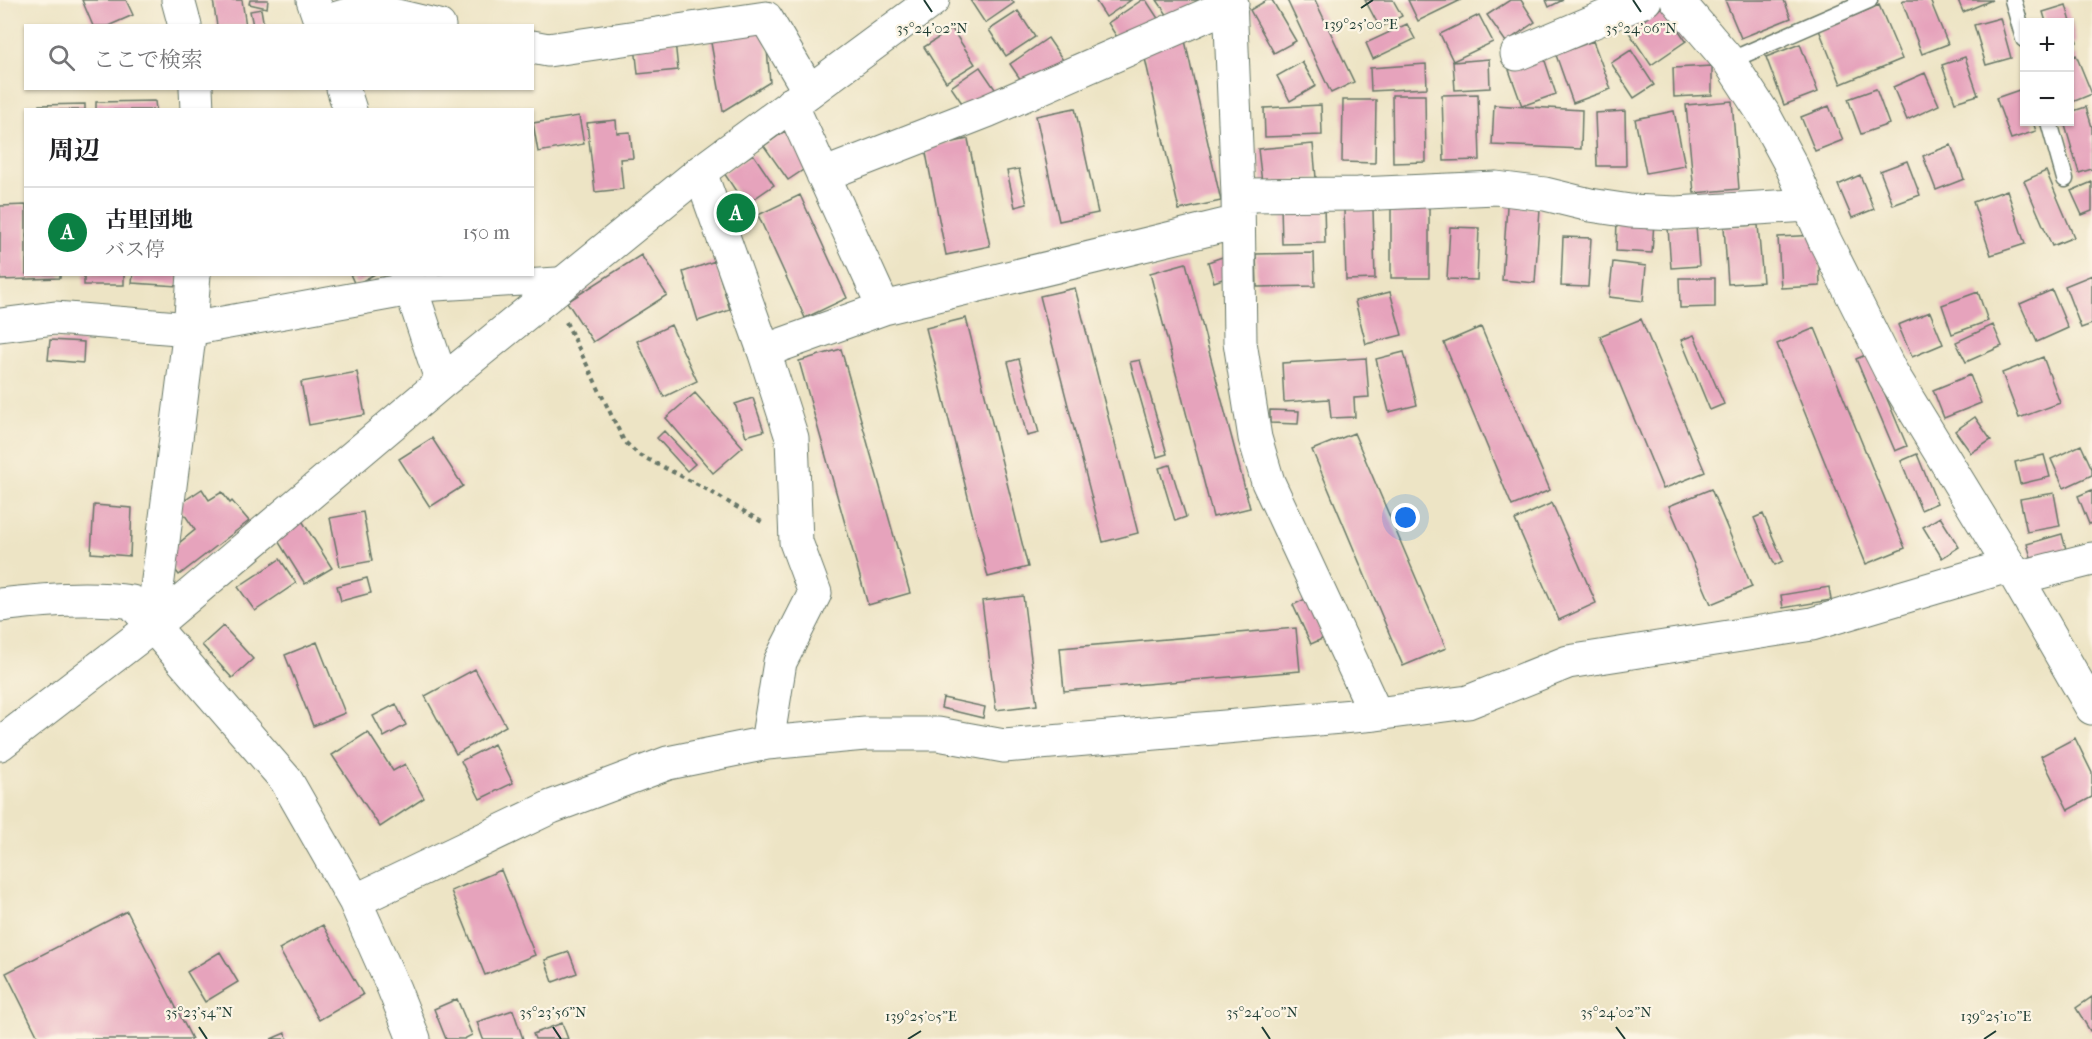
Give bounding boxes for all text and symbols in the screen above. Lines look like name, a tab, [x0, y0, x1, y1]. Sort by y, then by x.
text: 139°25'00"E	[1324, 15, 1398, 33]
map controls	[2020, 18, 2074, 126]
button: +	[2020, 18, 2074, 72]
text: 35°24'02"N	[896, 19, 968, 37]
text: 35°24'06"N	[1605, 19, 1677, 37]
search box	[24, 24, 534, 90]
icon: search	[45, 41, 78, 74]
text: ここで検索	[93, 47, 203, 73]
button: −	[2020, 72, 2074, 126]
text: 周辺	[48, 135, 100, 166]
pin: A	[716, 190, 756, 236]
text: 古里団地	[105, 207, 193, 233]
text: A	[61, 221, 74, 244]
text: 150 m	[462, 221, 510, 244]
text: バス停	[105, 238, 165, 261]
your location	[1391, 503, 1420, 532]
text: 35°23'54"N	[165, 1003, 233, 1021]
text: 35°23'56"N	[519, 1003, 587, 1021]
text: 35°24'00"N	[1226, 1003, 1298, 1021]
text: 35°24'02"N	[1580, 1003, 1652, 1021]
text: 139°25'05"E	[885, 1007, 957, 1025]
text: 139°25'10"E	[1961, 1007, 2031, 1025]

